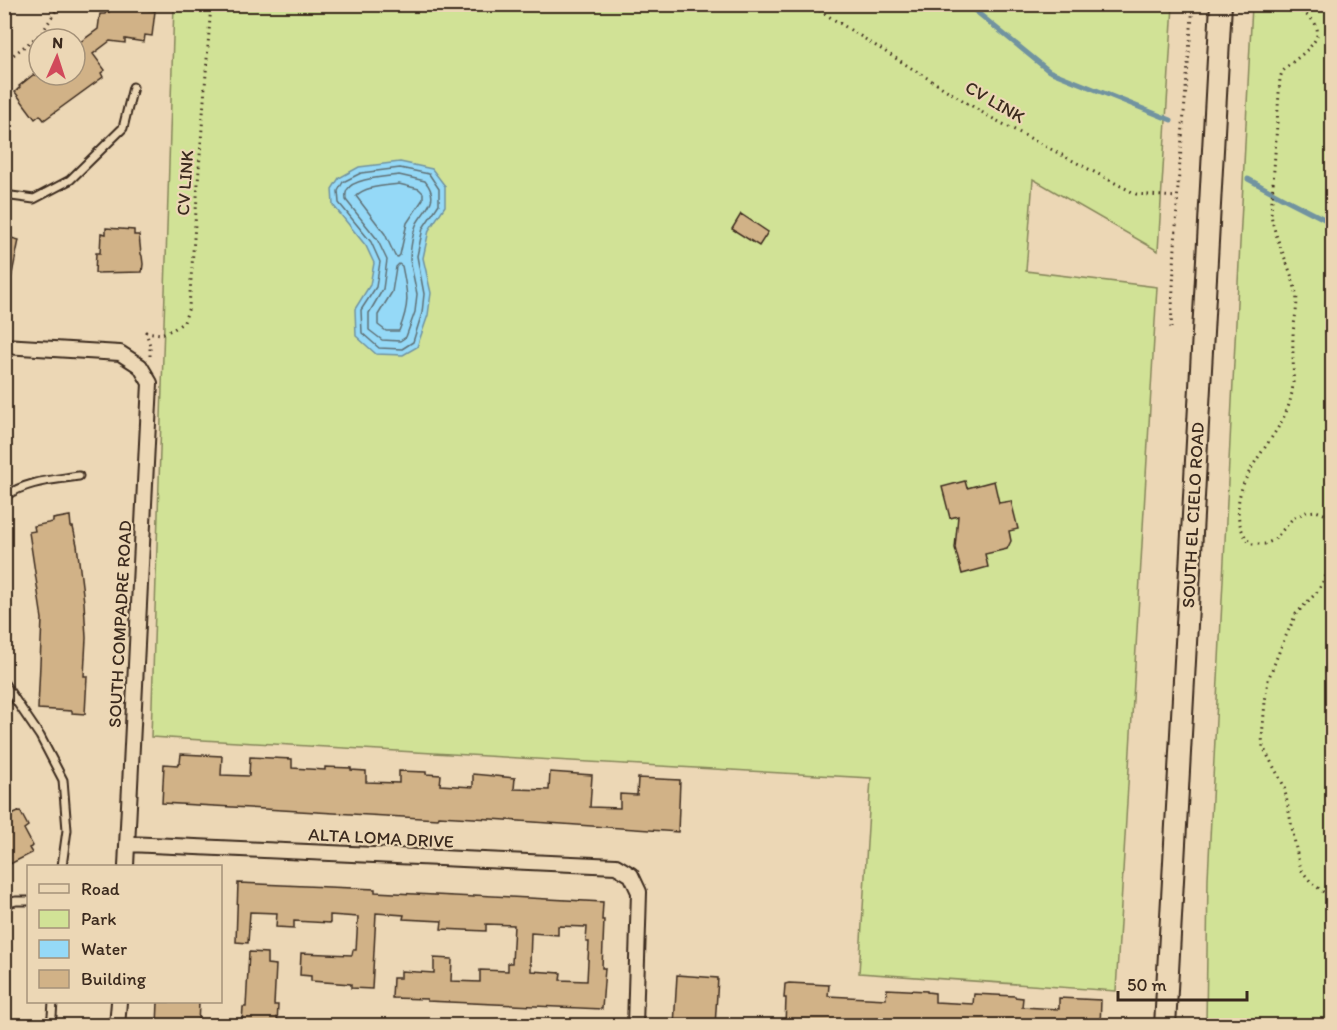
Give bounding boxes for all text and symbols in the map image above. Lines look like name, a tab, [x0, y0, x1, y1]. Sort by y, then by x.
north arrow	[27, 27, 87, 87]
text: N	[52, 33, 64, 52]
street label: CV LINK	[961, 76, 1029, 128]
street label: CV LINK	[172, 150, 198, 216]
street label: SOUTH EL CIELO ROAD	[1177, 421, 1209, 609]
street label: SOUTH COMPADRE ROAD	[104, 520, 136, 728]
street label: ALTA LOMA DRIVE	[308, 823, 454, 853]
legend	[27, 865, 222, 1003]
text: Road	[81, 878, 120, 900]
text: Park	[81, 908, 116, 930]
text: Water	[81, 938, 127, 960]
scale bar	[1118, 964, 1247, 1002]
text: Building	[81, 968, 147, 990]
text: 50 m	[1127, 974, 1167, 996]

